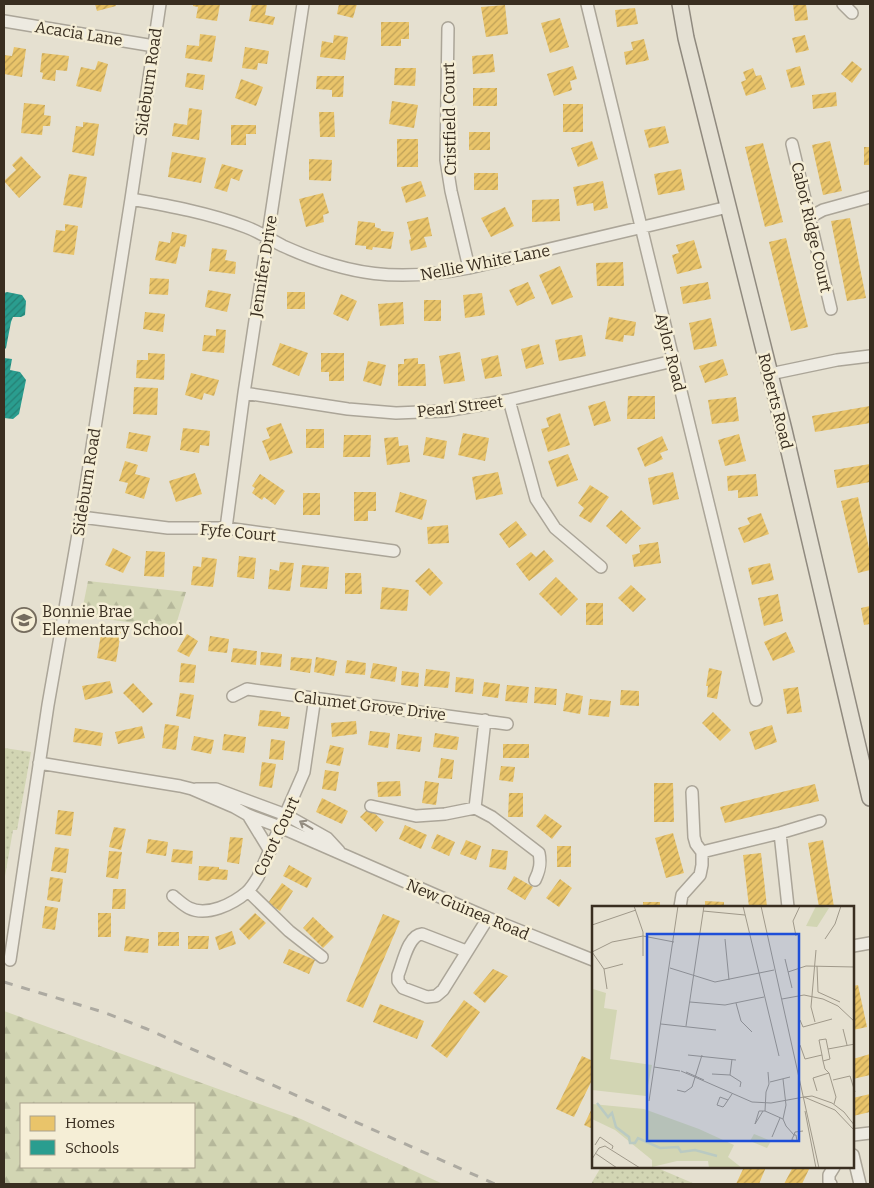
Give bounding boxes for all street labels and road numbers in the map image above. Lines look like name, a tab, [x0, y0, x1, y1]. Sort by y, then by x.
street label: Acacia Lane	[34, 17, 124, 50]
street label: Sideburn Road	[131, 26, 166, 137]
street label: Cristfield Court	[439, 62, 460, 176]
street label: Cabot Ridge Court	[787, 160, 836, 294]
street label: Jennifer Drive	[246, 214, 281, 319]
street label: Nellie White Lane	[419, 241, 552, 284]
street label: Aylor Road	[652, 311, 690, 394]
street label: Roberts Road	[754, 351, 797, 452]
street label: Pearl Street	[416, 392, 504, 421]
street label: Sideburn Road	[69, 426, 104, 537]
street label: Fyfe Court	[199, 520, 277, 545]
street label: Calumet Grove Drive	[293, 687, 447, 724]
street label: Corot Court	[250, 793, 303, 879]
street label: New Guinea Road	[404, 875, 533, 944]

